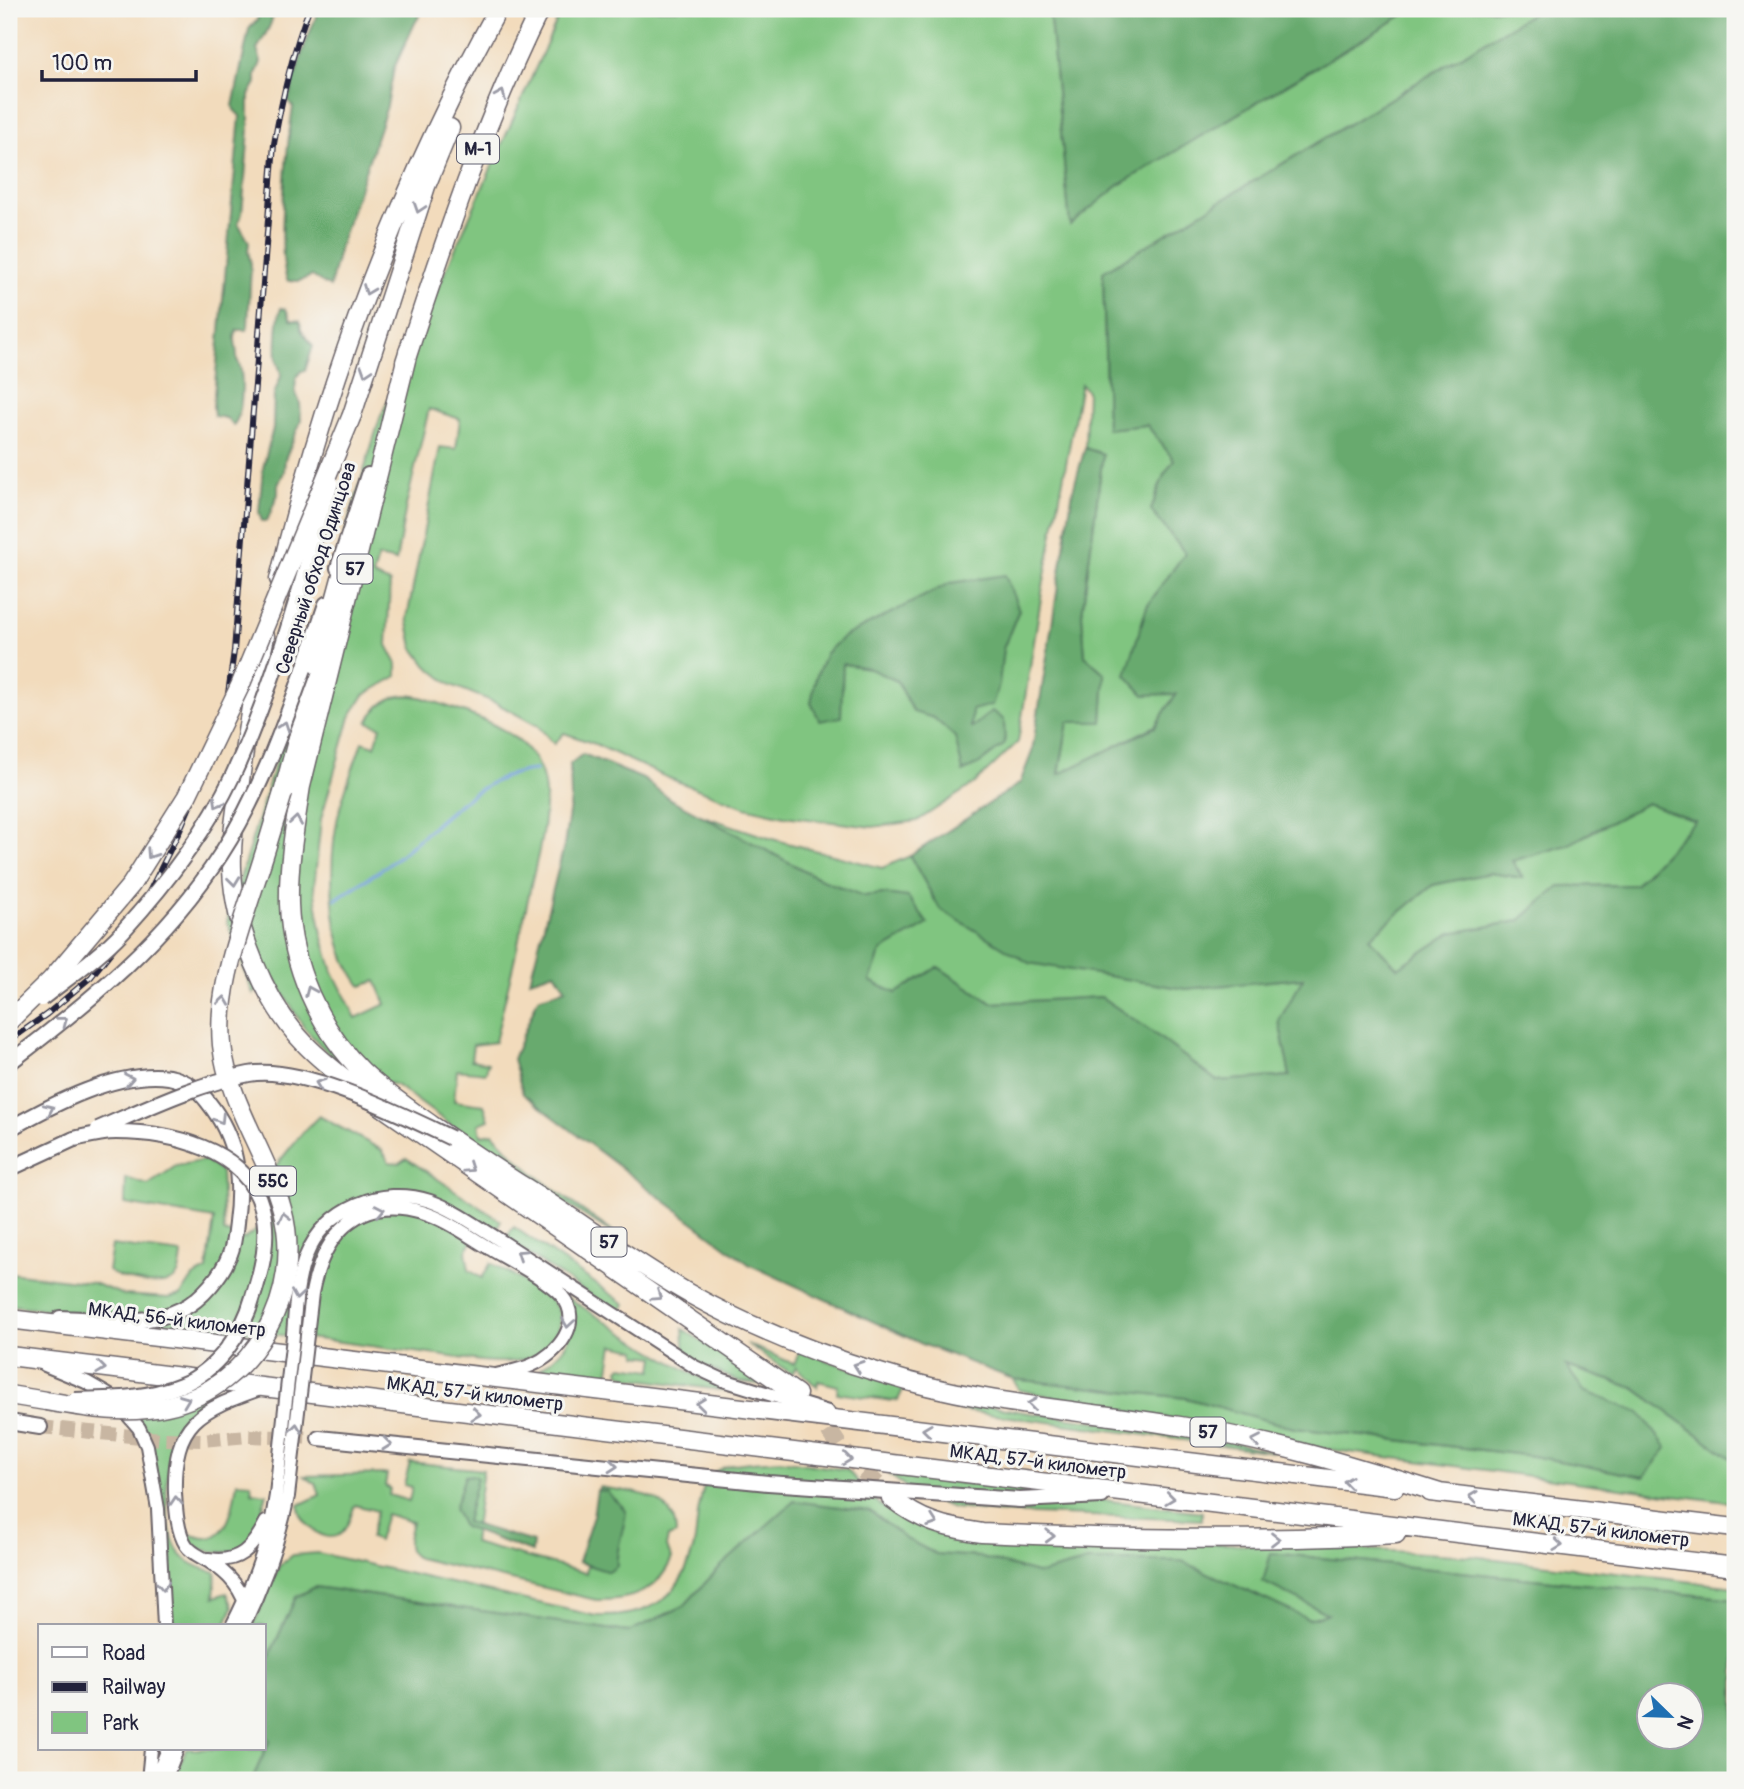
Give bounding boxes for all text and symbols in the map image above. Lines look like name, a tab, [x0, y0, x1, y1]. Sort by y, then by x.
scale bar	[42, 38, 196, 82]
text: 100 m	[52, 50, 112, 77]
one-way arrow	[493, 90, 507, 102]
road number: М-1	[457, 134, 499, 164]
one-way arrow	[413, 201, 427, 213]
one-way arrow	[363, 283, 377, 295]
one-way arrow	[360, 364, 374, 376]
street label: Северный обход Одинцова	[270, 459, 362, 677]
road number: 57	[338, 554, 372, 584]
one-way arrow	[275, 720, 289, 732]
one-way arrow	[213, 795, 226, 808]
one-way arrow	[288, 815, 303, 827]
one-way arrow	[146, 847, 159, 860]
one-way arrow	[226, 875, 241, 887]
one-way arrow	[304, 986, 318, 998]
one-way arrow	[216, 995, 231, 1007]
one-way arrow	[55, 1017, 68, 1030]
one-way arrow	[123, 1073, 135, 1088]
one-way arrow	[314, 1078, 326, 1092]
one-way arrow	[42, 1103, 54, 1117]
one-way arrow	[212, 1112, 225, 1125]
one-way arrow	[461, 1160, 474, 1172]
road number: 55C	[250, 1166, 296, 1196]
one-way arrow	[374, 1203, 386, 1218]
one-way arrow	[278, 1211, 292, 1223]
road number: 57	[592, 1227, 626, 1256]
one-way arrow	[516, 1250, 529, 1263]
one-way arrow	[649, 1288, 662, 1301]
one-way arrow	[290, 1289, 305, 1301]
street label: МКАД, 56-й километр	[87, 1297, 267, 1343]
one-way arrow	[561, 1318, 576, 1329]
one-way arrow	[95, 1360, 107, 1375]
one-way arrow	[852, 1360, 864, 1374]
street label: МКАД, 57-й километр	[385, 1371, 565, 1417]
one-way arrow	[179, 1394, 191, 1408]
one-way arrow	[695, 1396, 707, 1411]
one-way arrow	[1026, 1397, 1038, 1412]
one-way arrow	[470, 1406, 482, 1421]
road number: 57	[1190, 1418, 1226, 1447]
one-way arrow	[289, 1422, 304, 1434]
one-way arrow	[921, 1422, 933, 1437]
one-way arrow	[1250, 1435, 1262, 1450]
one-way arrow	[381, 1437, 392, 1452]
street label: МКАД, 57-й километр	[948, 1439, 1128, 1485]
one-way arrow	[841, 1452, 853, 1467]
one-way arrow	[607, 1459, 619, 1474]
one-way arrow	[1342, 1474, 1353, 1489]
one-way arrow	[1467, 1489, 1479, 1504]
one-way arrow	[1164, 1491, 1176, 1506]
one-way arrow	[169, 1495, 184, 1506]
street label: МКАД, 57-й километр	[1511, 1507, 1691, 1553]
one-way arrow	[927, 1514, 939, 1529]
one-way arrow	[1044, 1528, 1055, 1543]
one-way arrow	[1270, 1531, 1281, 1547]
one-way arrow	[1552, 1538, 1564, 1553]
one-way arrow	[156, 1581, 171, 1592]
legend	[38, 1624, 266, 1750]
text: Road	[102, 1640, 146, 1667]
text: Railway	[102, 1674, 166, 1701]
north arrow	[1636, 1680, 1706, 1750]
text: Park	[102, 1710, 139, 1737]
text: N	[1671, 1712, 1698, 1733]

